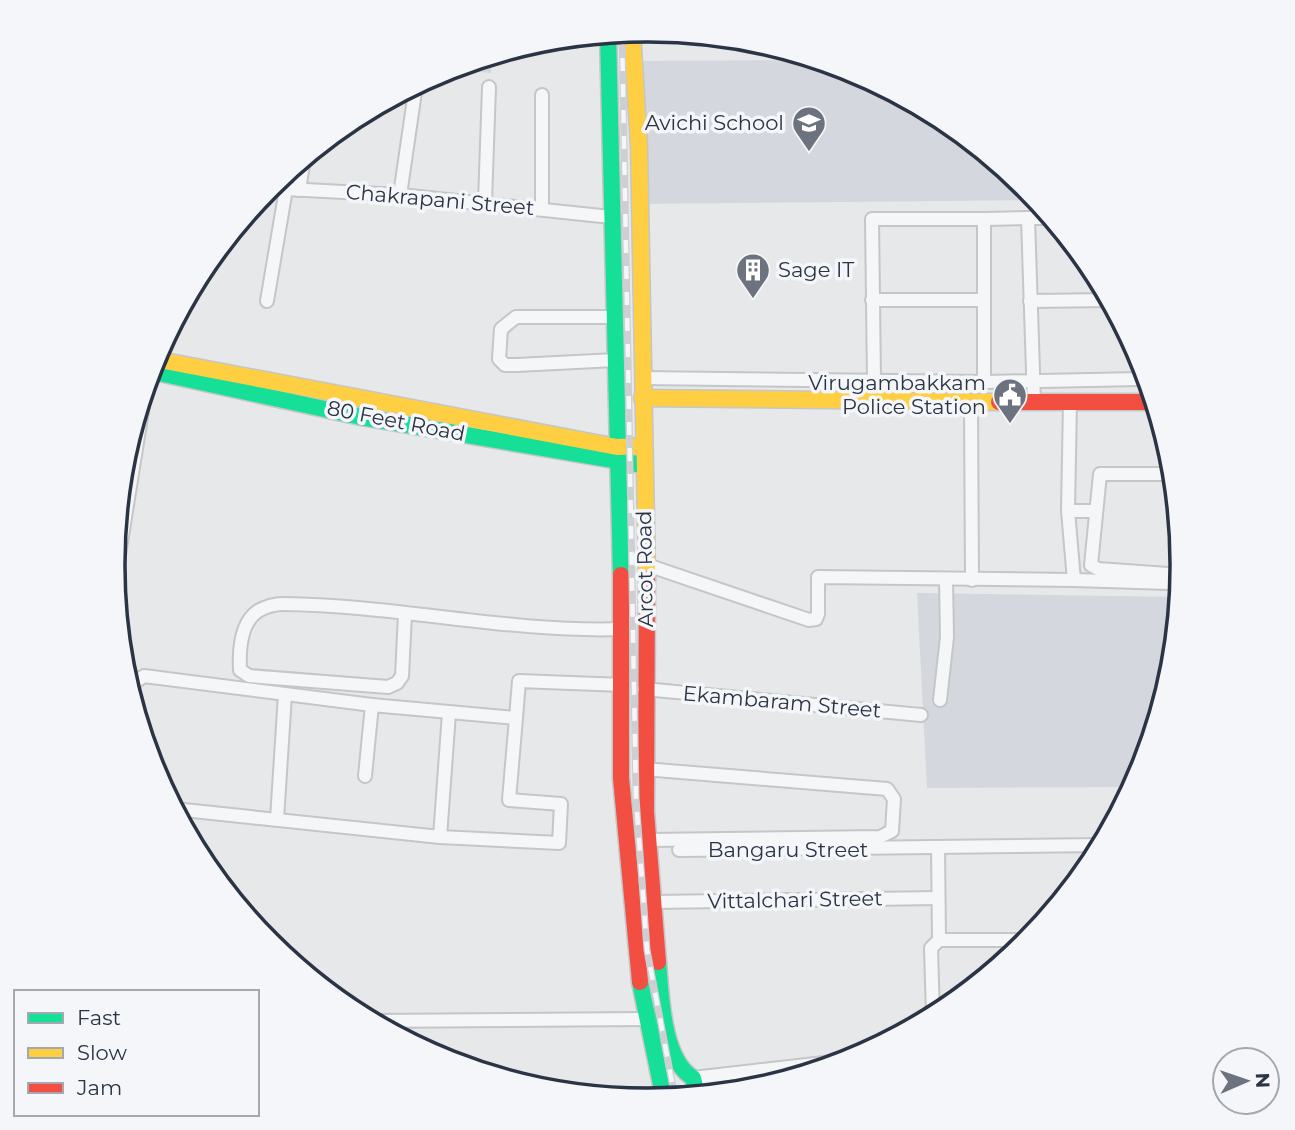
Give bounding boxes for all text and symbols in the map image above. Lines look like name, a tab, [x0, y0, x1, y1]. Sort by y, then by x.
school or university icon: Avichi School	[790, 104, 828, 153]
place label: Avichi School	[645, 110, 784, 135]
street label: Chakrapani Street	[345, 179, 535, 220]
building icon: Sage IT	[734, 251, 772, 300]
place label: Sage IT	[778, 257, 854, 282]
place label: Virugambakkam Police Station	[808, 370, 986, 419]
public building icon: Virugambakkam Police Station	[991, 376, 1029, 425]
street label: 80 Feet Road	[325, 395, 467, 446]
street label: Arcot Road	[631, 510, 658, 628]
street label: Ekambaram Street	[682, 680, 882, 723]
street label: Bangaru Street	[708, 837, 868, 862]
street label: Vittalchari Street	[707, 885, 883, 914]
legend	[14, 990, 259, 1116]
text: Fast	[77, 1005, 121, 1030]
text: Slow	[77, 1040, 127, 1065]
north arrow	[1211, 1046, 1281, 1116]
text: N	[1251, 1072, 1274, 1089]
text: Jam	[76, 1075, 122, 1100]

